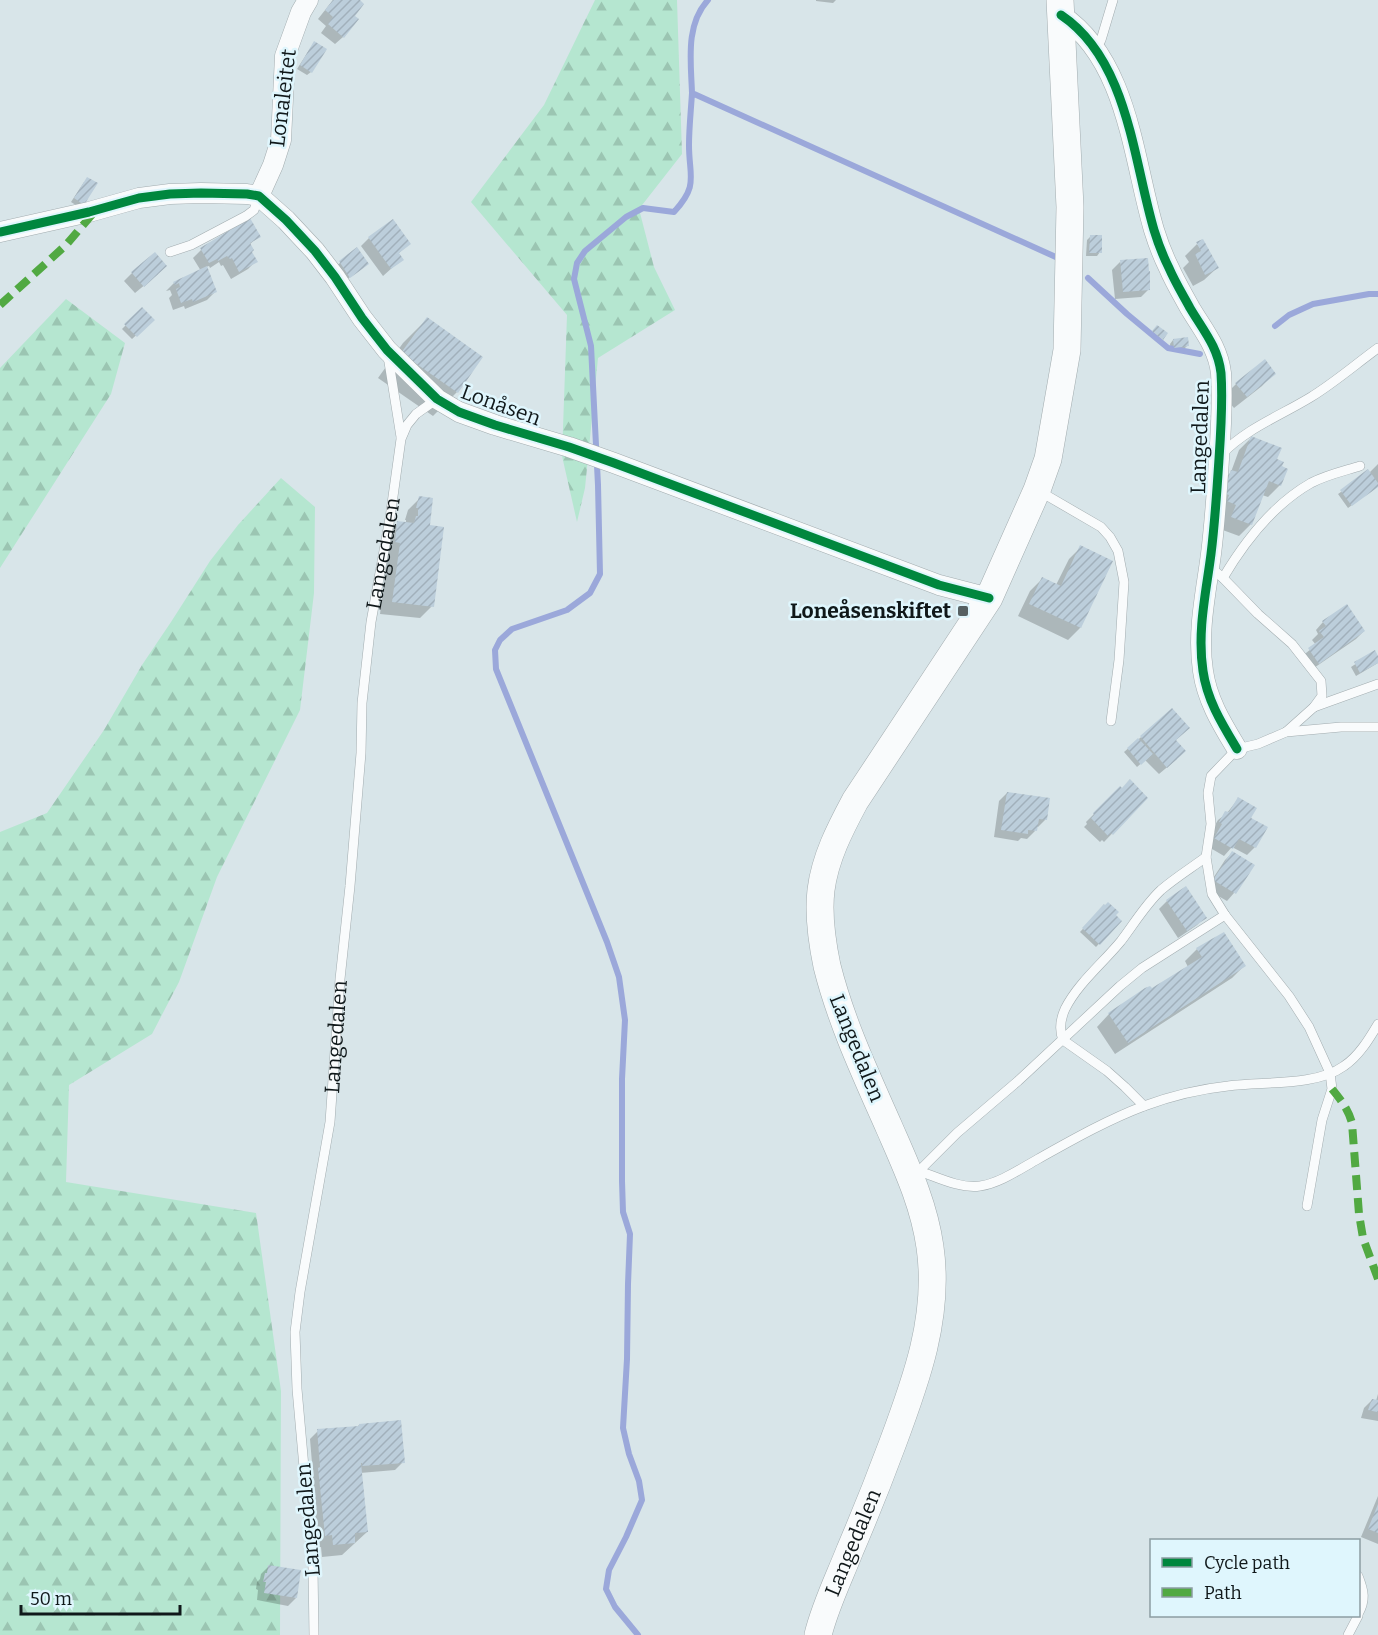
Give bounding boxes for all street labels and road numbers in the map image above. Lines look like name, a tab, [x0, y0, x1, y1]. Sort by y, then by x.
street label: Lonaleitet	[264, 47, 302, 148]
street label: Lonåsen	[458, 379, 544, 431]
street label: Langedalen	[1185, 380, 1215, 494]
street label: Langedalen	[360, 496, 406, 612]
street label: Langedalen	[319, 979, 353, 1094]
street label: Langedalen	[824, 990, 890, 1106]
street label: Langedalen	[290, 1462, 326, 1578]
street label: Langedalen	[819, 1485, 887, 1600]

